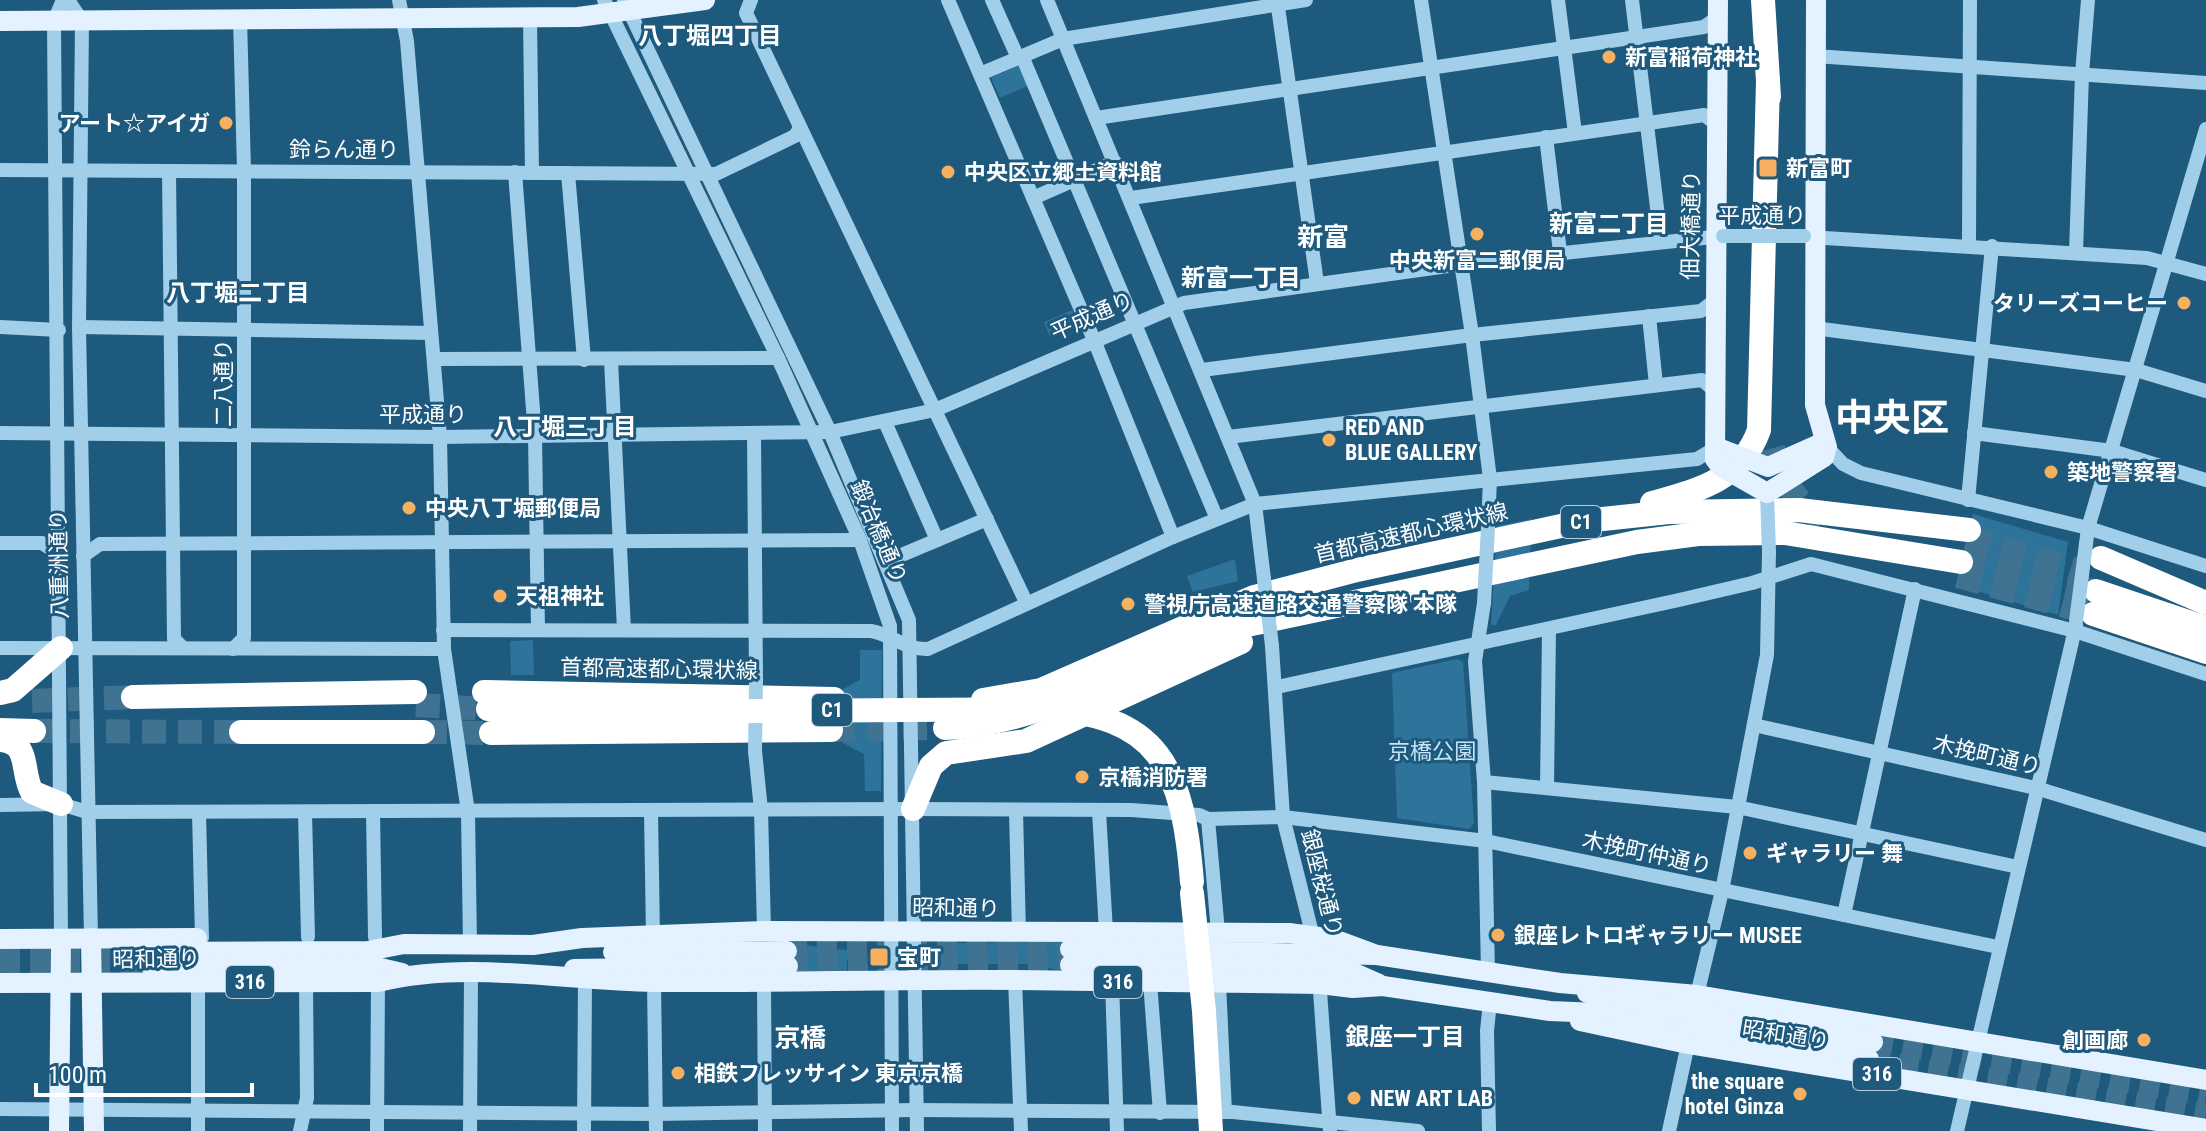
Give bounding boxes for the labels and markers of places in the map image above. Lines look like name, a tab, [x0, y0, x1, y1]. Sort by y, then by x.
place label: 新富稲荷神社	[1625, 45, 1757, 70]
marker: 新富稲荷神社	[1600, 48, 1618, 66]
place label: アート☆アイガ	[58, 111, 210, 136]
marker: アート☆アイガ	[217, 114, 235, 132]
place label: 新富町	[1786, 156, 1852, 181]
marker: 新富町	[1757, 157, 1779, 179]
place label: 中央区立郷土資料館	[964, 160, 1162, 185]
marker: 中央区立郷土資料館	[939, 163, 957, 181]
marker: 中央新富二郵便局	[1468, 225, 1486, 243]
place label: 中央新富二郵便局	[1389, 248, 1565, 273]
place label: タリーズコーヒー	[1993, 291, 2168, 316]
marker: タリーズコーヒー	[2175, 294, 2193, 312]
place label: RED AND BLUE GALLERY	[1345, 415, 1478, 465]
marker: RED AND BLUE GALLERY	[1320, 431, 1338, 449]
place label: 築地警察署	[2067, 460, 2177, 485]
marker: 築地警察署	[2042, 463, 2060, 481]
place label: 中央八丁堀郵便局	[425, 496, 601, 521]
marker: 中央八丁堀郵便局	[400, 499, 418, 517]
place label: 天祖神社	[516, 584, 604, 609]
marker: 天祖神社	[491, 587, 509, 605]
place label: 警視庁高速道路交通警察隊 本隊	[1144, 592, 1457, 617]
marker: 警視庁高速道路交通警察隊 本隊	[1119, 595, 1137, 613]
place label: 京橋消防署	[1098, 765, 1208, 790]
marker: 京橋消防署	[1073, 768, 1091, 786]
place label: ギャラリー 舞	[1766, 841, 1903, 866]
marker: ギャラリー 舞	[1741, 844, 1759, 862]
place label: 銀座レトロギャラリー MUSEE	[1514, 923, 1802, 948]
marker: 銀座レトロギャラリー MUSEE	[1489, 926, 1507, 944]
place label: 宝町	[897, 945, 941, 970]
marker: 宝町	[868, 946, 890, 968]
place label: 創画廊	[2062, 1028, 2128, 1053]
marker: 創画廊	[2135, 1031, 2153, 1049]
place label: 相鉄フレッサイン 東京京橋	[694, 1061, 963, 1086]
marker: 相鉄フレッサイン 東京京橋	[669, 1064, 687, 1082]
place label: the square hotel Ginza	[1685, 1069, 1784, 1119]
marker: the square hotel Ginza	[1791, 1085, 1809, 1103]
place label: NEW ART LAB	[1370, 1086, 1493, 1111]
marker: NEW ART LAB	[1345, 1089, 1363, 1107]

